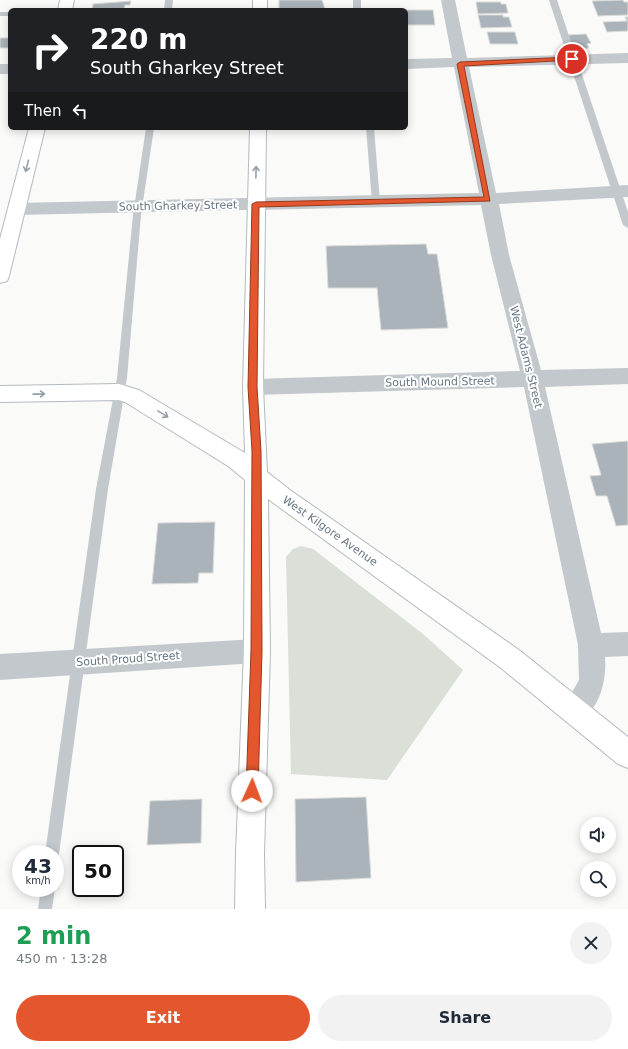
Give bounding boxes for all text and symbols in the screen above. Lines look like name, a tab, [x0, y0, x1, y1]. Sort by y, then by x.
text: 220 m	[90, 23, 187, 56]
icon: right	[24, 24, 76, 76]
pin	[555, 42, 589, 76]
icon: arrive	[561, 48, 583, 70]
text: South Gharkey Street	[90, 57, 284, 78]
icon: left	[69, 100, 91, 122]
text: Then	[24, 102, 61, 120]
one-way arrow	[23, 159, 30, 172]
one-way arrow	[253, 166, 260, 179]
street label: South Gharkey Street	[119, 198, 238, 214]
street label: West Adams Street	[507, 305, 545, 410]
street label: South Mound Street	[385, 375, 496, 389]
one-way arrow	[32, 390, 45, 397]
one-way arrow	[157, 411, 169, 419]
street label: West Kilgore Avenue	[280, 493, 380, 569]
street label: South Proud Street	[76, 649, 181, 669]
position arrow	[231, 770, 273, 812]
map controls	[580, 817, 616, 897]
button: sound	[580, 817, 616, 853]
speed limit sign: 50	[72, 845, 124, 897]
text: 43	[24, 854, 52, 878]
button: search	[580, 861, 616, 897]
text: km/h	[25, 875, 51, 886]
text: 2 min	[16, 922, 91, 950]
button: close	[570, 922, 612, 964]
text: 450 m · 13:28	[16, 951, 107, 966]
button: Exit	[16, 995, 310, 1041]
button: Share	[318, 995, 612, 1041]

